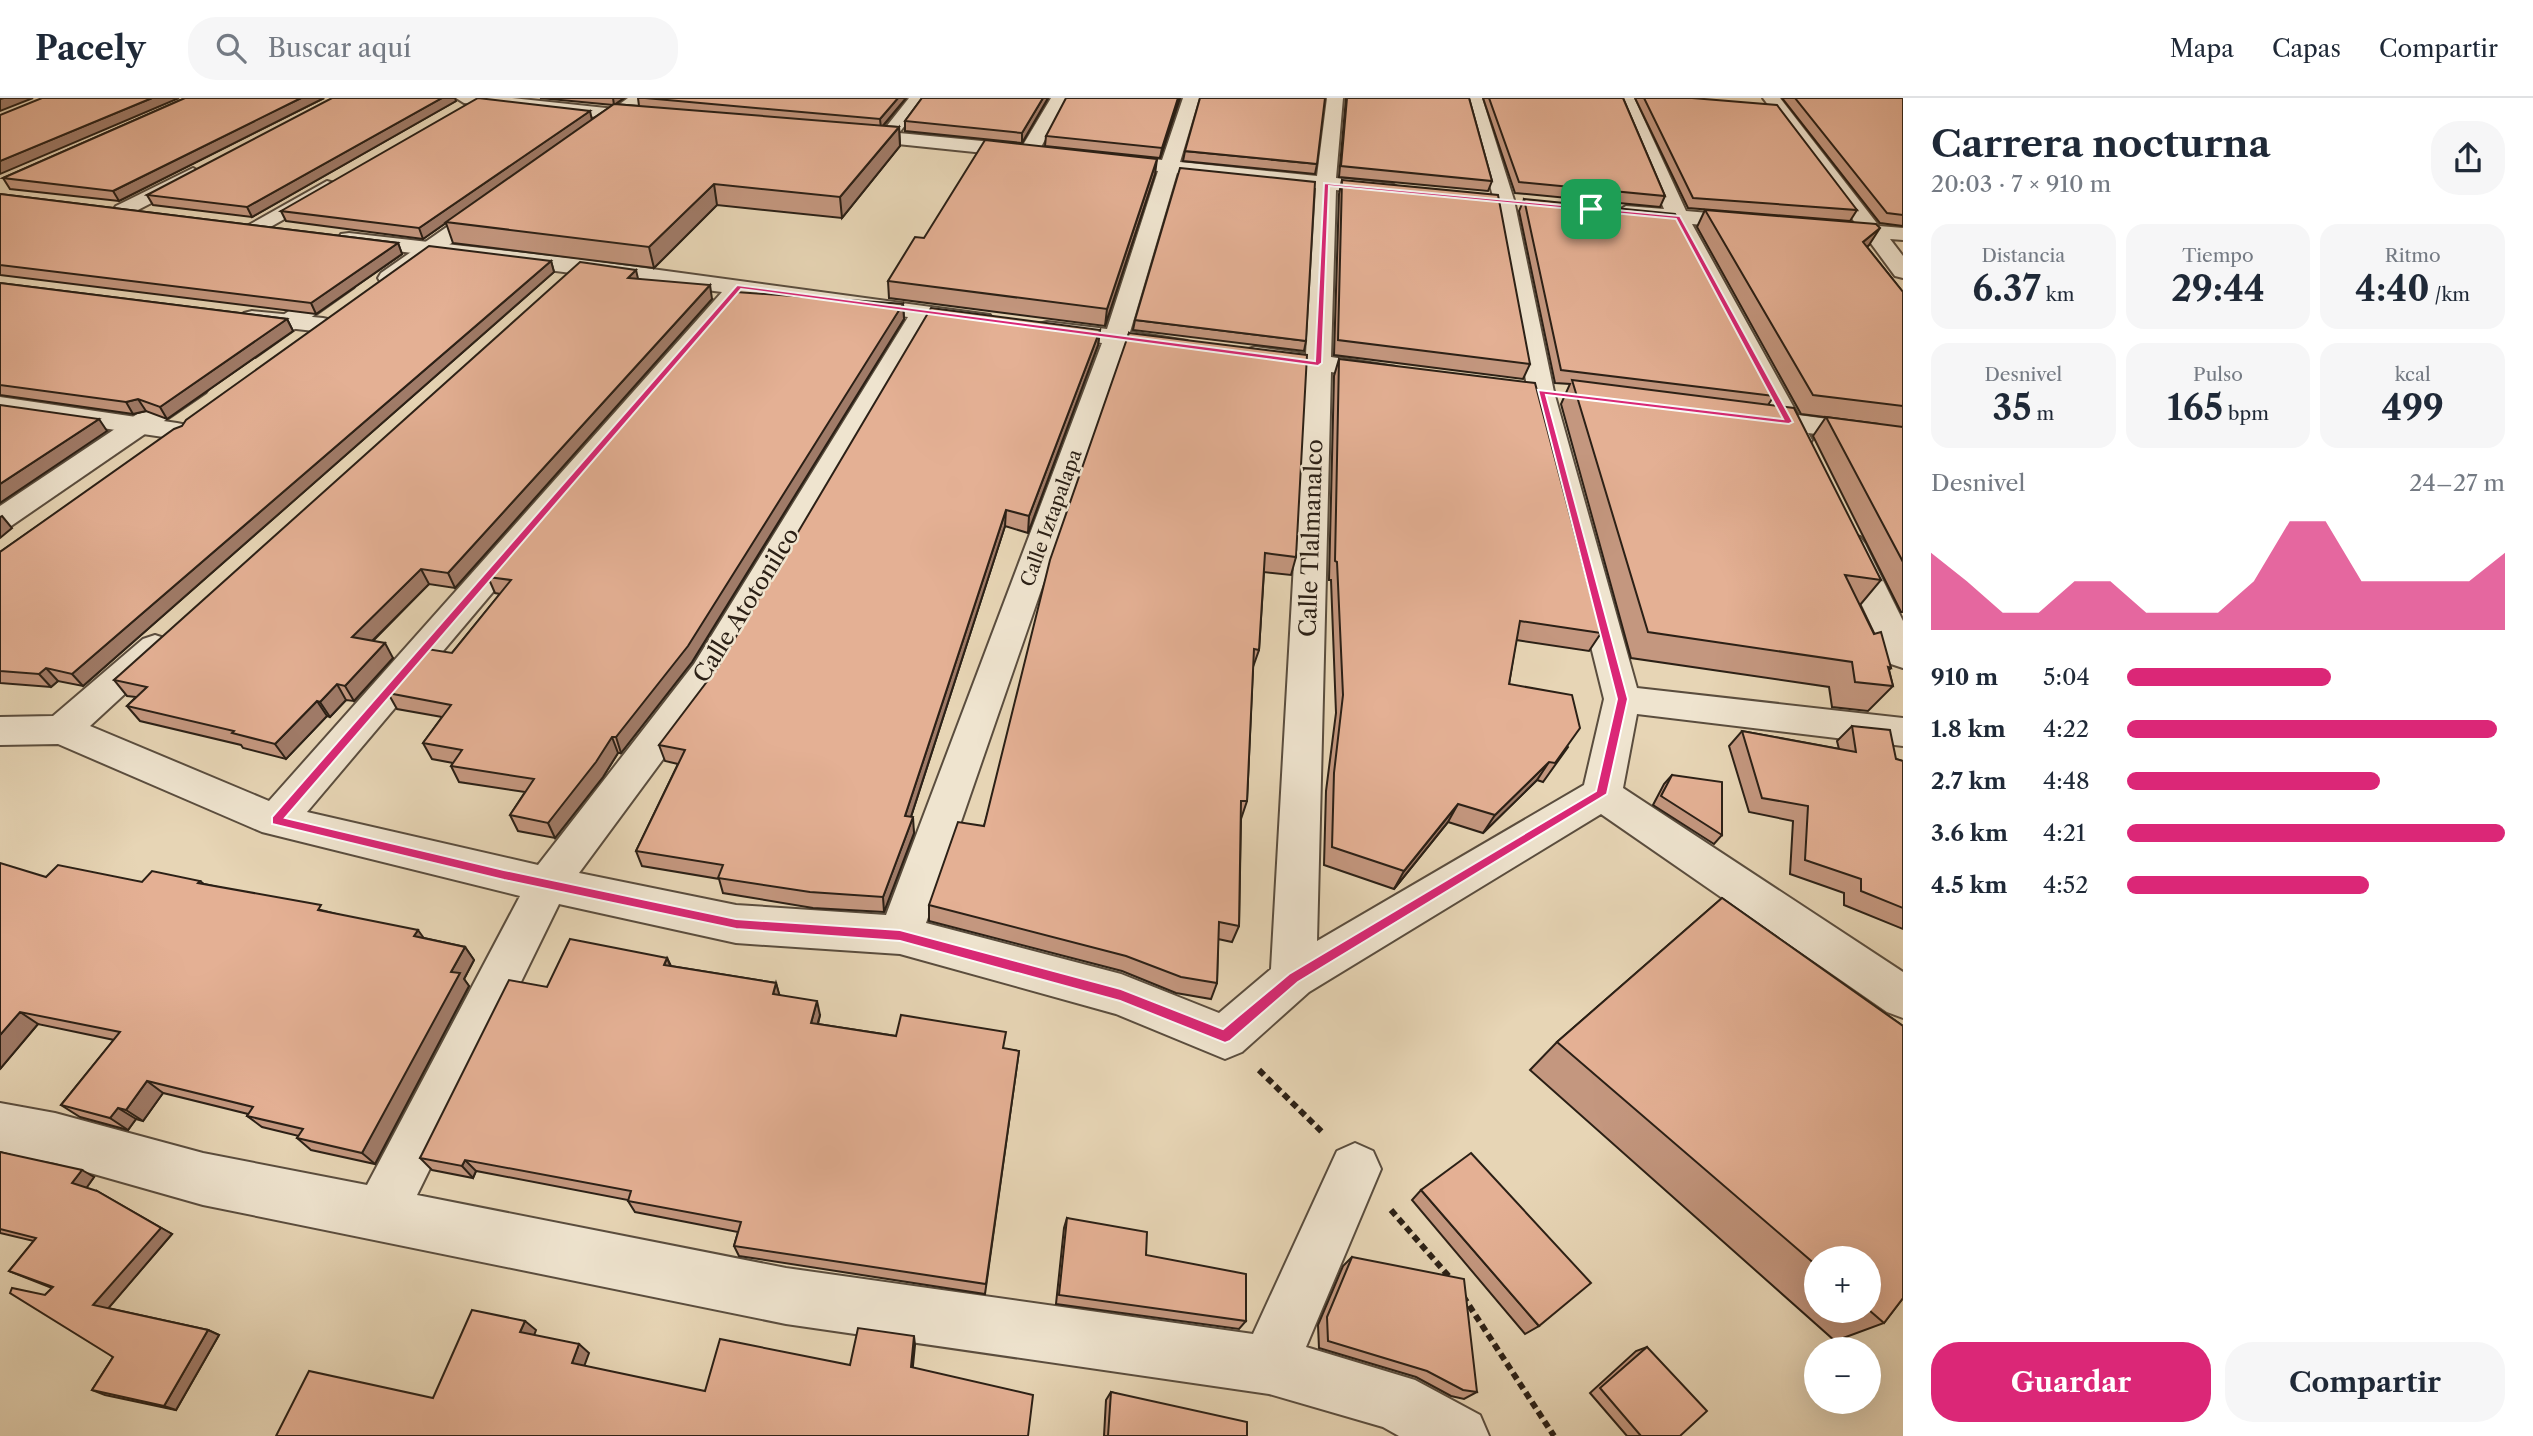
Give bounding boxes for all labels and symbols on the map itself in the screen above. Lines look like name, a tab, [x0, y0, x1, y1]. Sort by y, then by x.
pin	[1561, 179, 1621, 239]
street label: Calle Tlalmanalco	[1294, 439, 1328, 637]
street label: Calle Iztapalapa	[1015, 446, 1087, 590]
street label: Calle Atotonilco	[687, 522, 805, 688]

